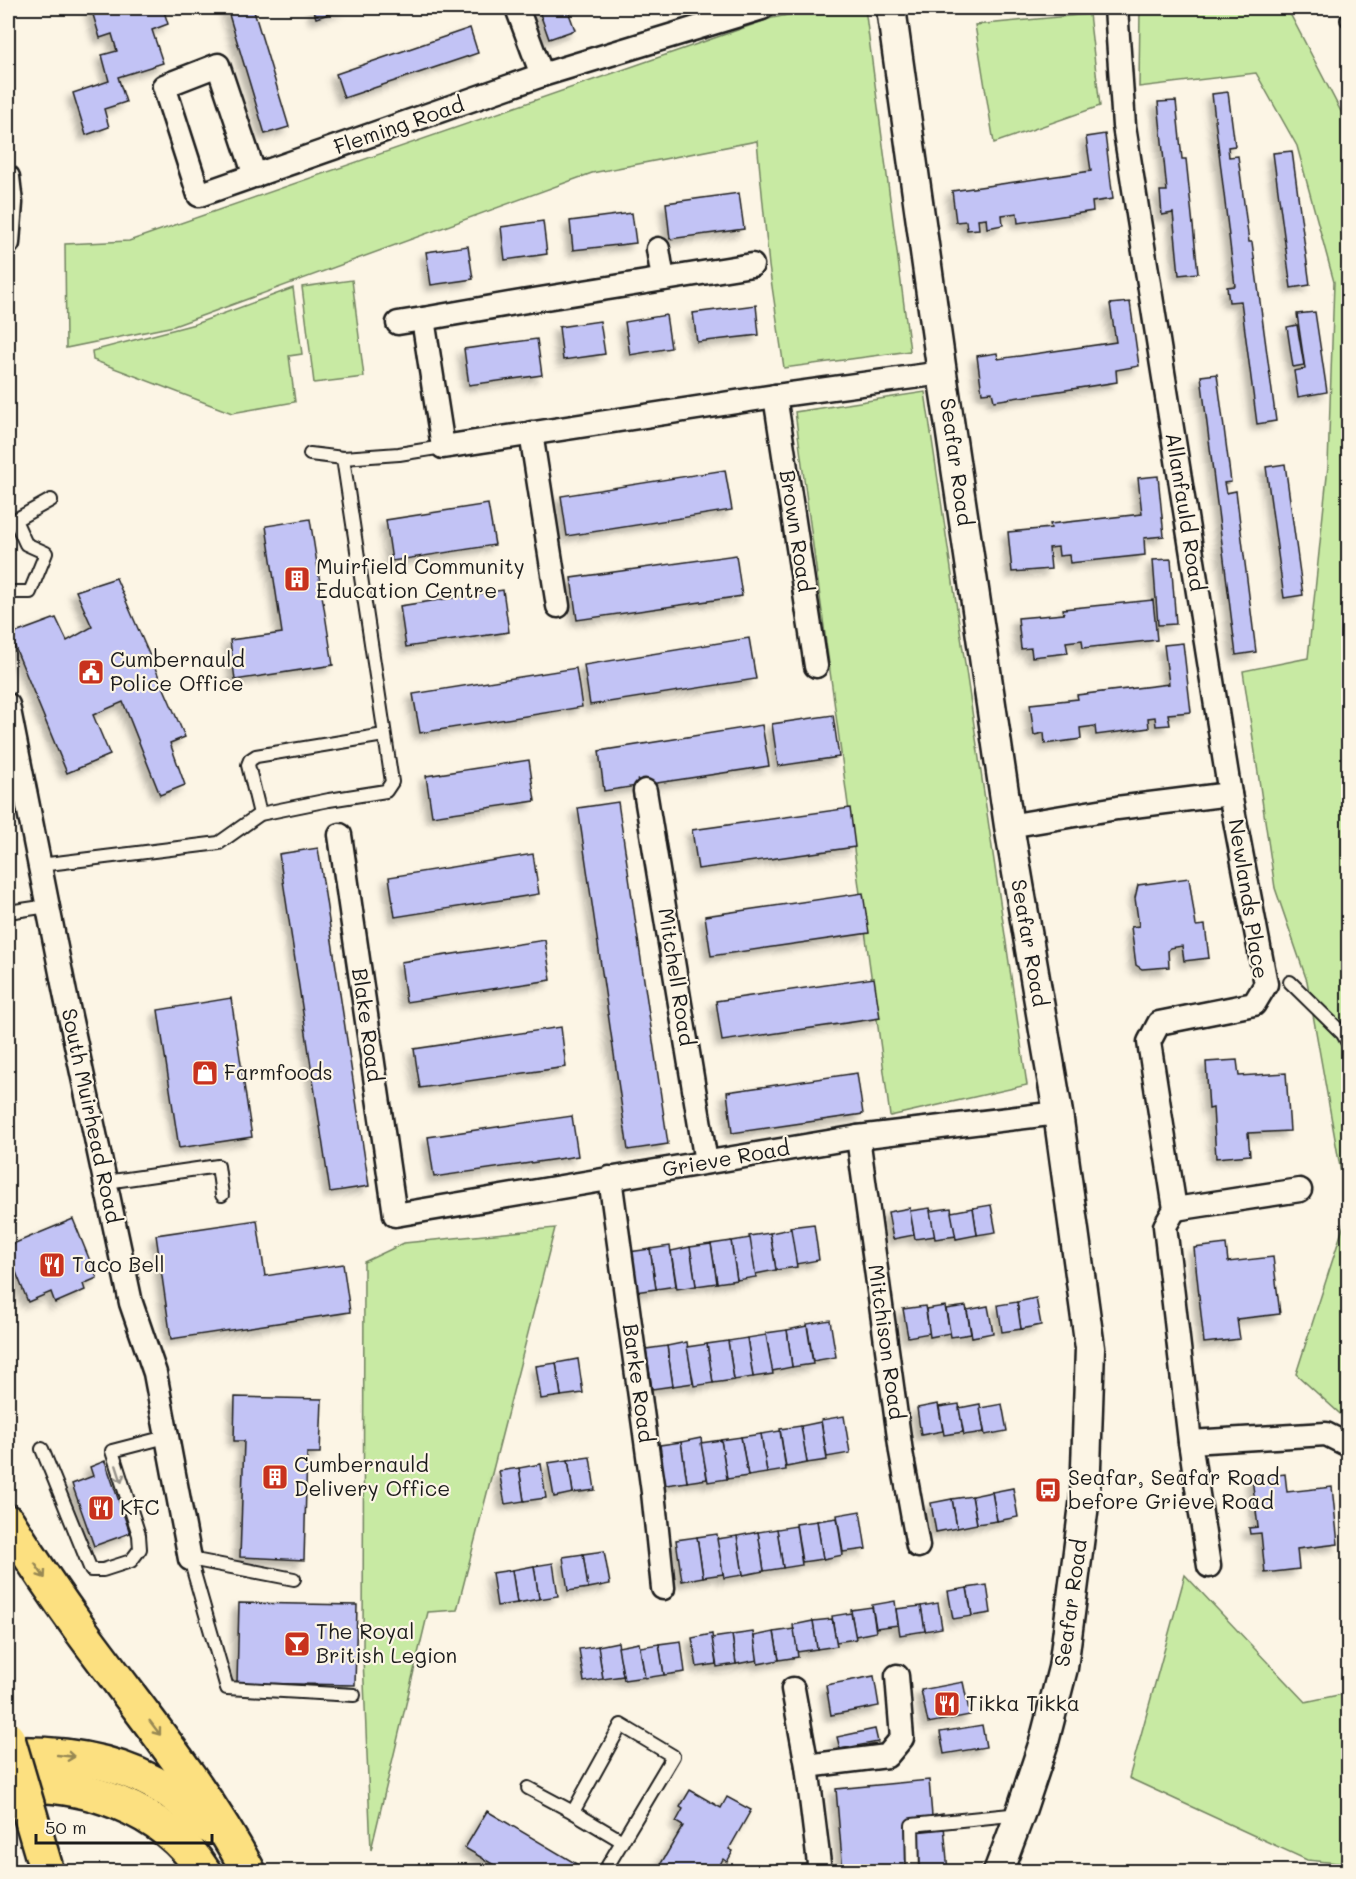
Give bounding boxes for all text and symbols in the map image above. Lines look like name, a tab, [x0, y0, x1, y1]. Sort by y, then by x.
street label: Fleming Road	[330, 90, 467, 159]
street label: Seafar Road	[935, 396, 980, 527]
street label: Allanfauld Road	[1161, 431, 1212, 593]
street label: Brown Road	[775, 468, 820, 594]
place label: Muirfield Community Education Centre	[316, 552, 525, 603]
building icon: Muirfield Community Education Centre	[282, 564, 312, 594]
place label: Cumbernauld Police Office	[110, 645, 245, 696]
public building icon: Cumbernauld Police Office	[76, 657, 106, 687]
street label: Newlands Place	[1224, 817, 1275, 981]
street label: Seafar Road	[1006, 877, 1055, 1008]
street label: Mitchell Road	[653, 906, 702, 1048]
street label: Blake Road	[347, 966, 390, 1083]
street label: South Muirhead Road	[56, 1006, 128, 1226]
shop icon: Farmfoods	[190, 1058, 220, 1088]
place label: Farmfoods	[224, 1058, 333, 1085]
street label: Grieve Road	[660, 1133, 791, 1182]
restaurant icon: Taco Bell	[37, 1250, 67, 1280]
place label: Taco Bell	[72, 1250, 165, 1277]
street label: Mitchison Road	[863, 1262, 912, 1421]
street label: Barke Road	[618, 1322, 661, 1444]
place label: Cumbernauld Delivery Office	[294, 1450, 450, 1501]
building icon: Cumbernauld Delivery Office	[260, 1462, 290, 1492]
place label: Seafar, Seafar Road before Grieve Road	[1068, 1463, 1279, 1514]
one-way arrow	[114, 1464, 125, 1483]
bus stop icon: Seafar, Seafar Road before Grieve Road	[1033, 1475, 1063, 1505]
restaurant icon: KFC	[86, 1493, 116, 1523]
place label: KFC	[120, 1493, 159, 1520]
street label: Seafar Road	[1047, 1537, 1092, 1668]
one-way arrow	[34, 1562, 46, 1579]
place label: The Royal British Legion	[316, 1617, 457, 1668]
bar icon: The Royal British Legion	[282, 1629, 312, 1659]
restaurant icon: Tikka Tikka	[932, 1689, 962, 1719]
place label: Tikka Tikka	[966, 1689, 1080, 1716]
one-way arrow	[149, 1720, 162, 1736]
one-way arrow	[55, 1750, 75, 1761]
scale bar	[36, 1807, 212, 1845]
text: 50 m	[45, 1815, 87, 1839]

